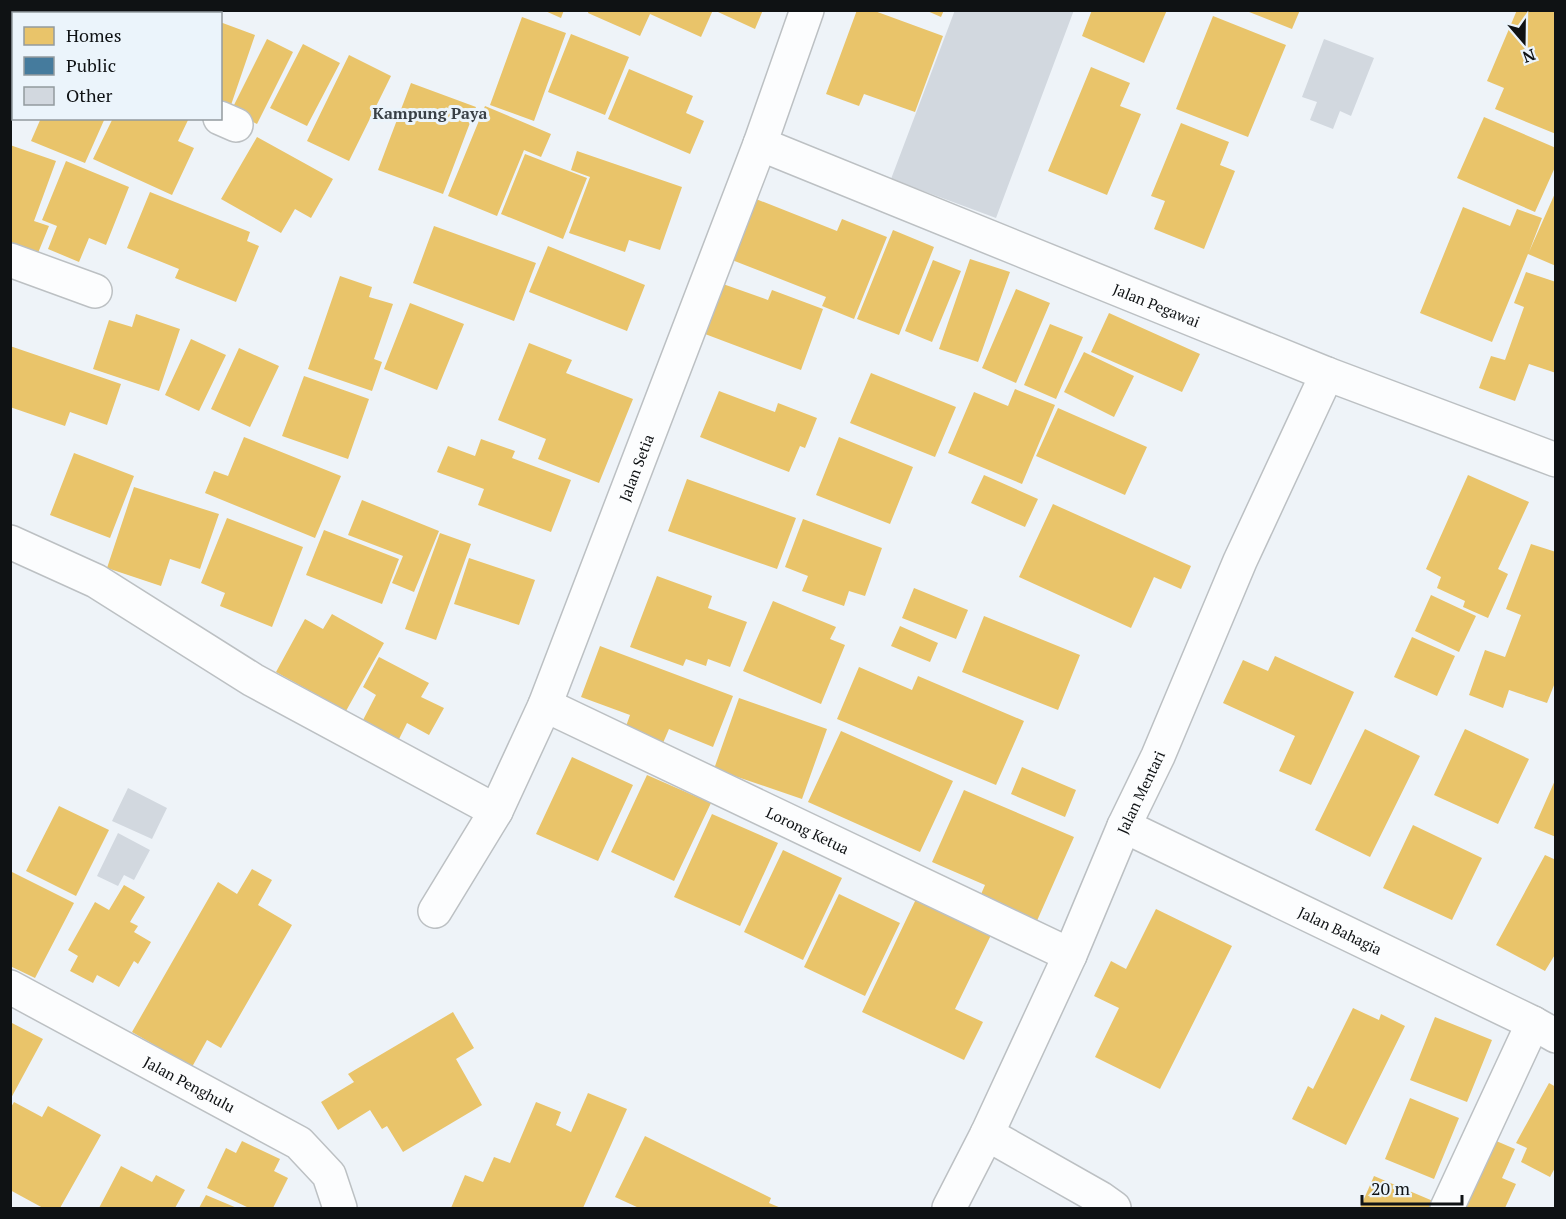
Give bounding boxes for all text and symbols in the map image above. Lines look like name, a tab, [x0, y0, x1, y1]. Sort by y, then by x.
legend	[12, 12, 222, 120]
north arrow	[1494, 12, 1554, 72]
text: Homes	[66, 23, 121, 47]
text: N	[1520, 44, 1539, 69]
text: Public	[66, 53, 116, 77]
text: Other	[66, 83, 113, 107]
district label: Kampung Paya	[373, 102, 487, 124]
street label: Jalan Pegawai	[1110, 278, 1203, 331]
street label: Jalan Setia	[614, 431, 658, 504]
street label: Jalan Mentari	[1112, 748, 1169, 837]
street label: Lorong Ketua	[763, 802, 853, 859]
street label: Jalan Bahagia	[1295, 901, 1386, 959]
street label: Jalan Penghulu	[140, 1051, 239, 1117]
scale bar	[1362, 1168, 1462, 1206]
text: 20 m	[1371, 1176, 1411, 1200]

